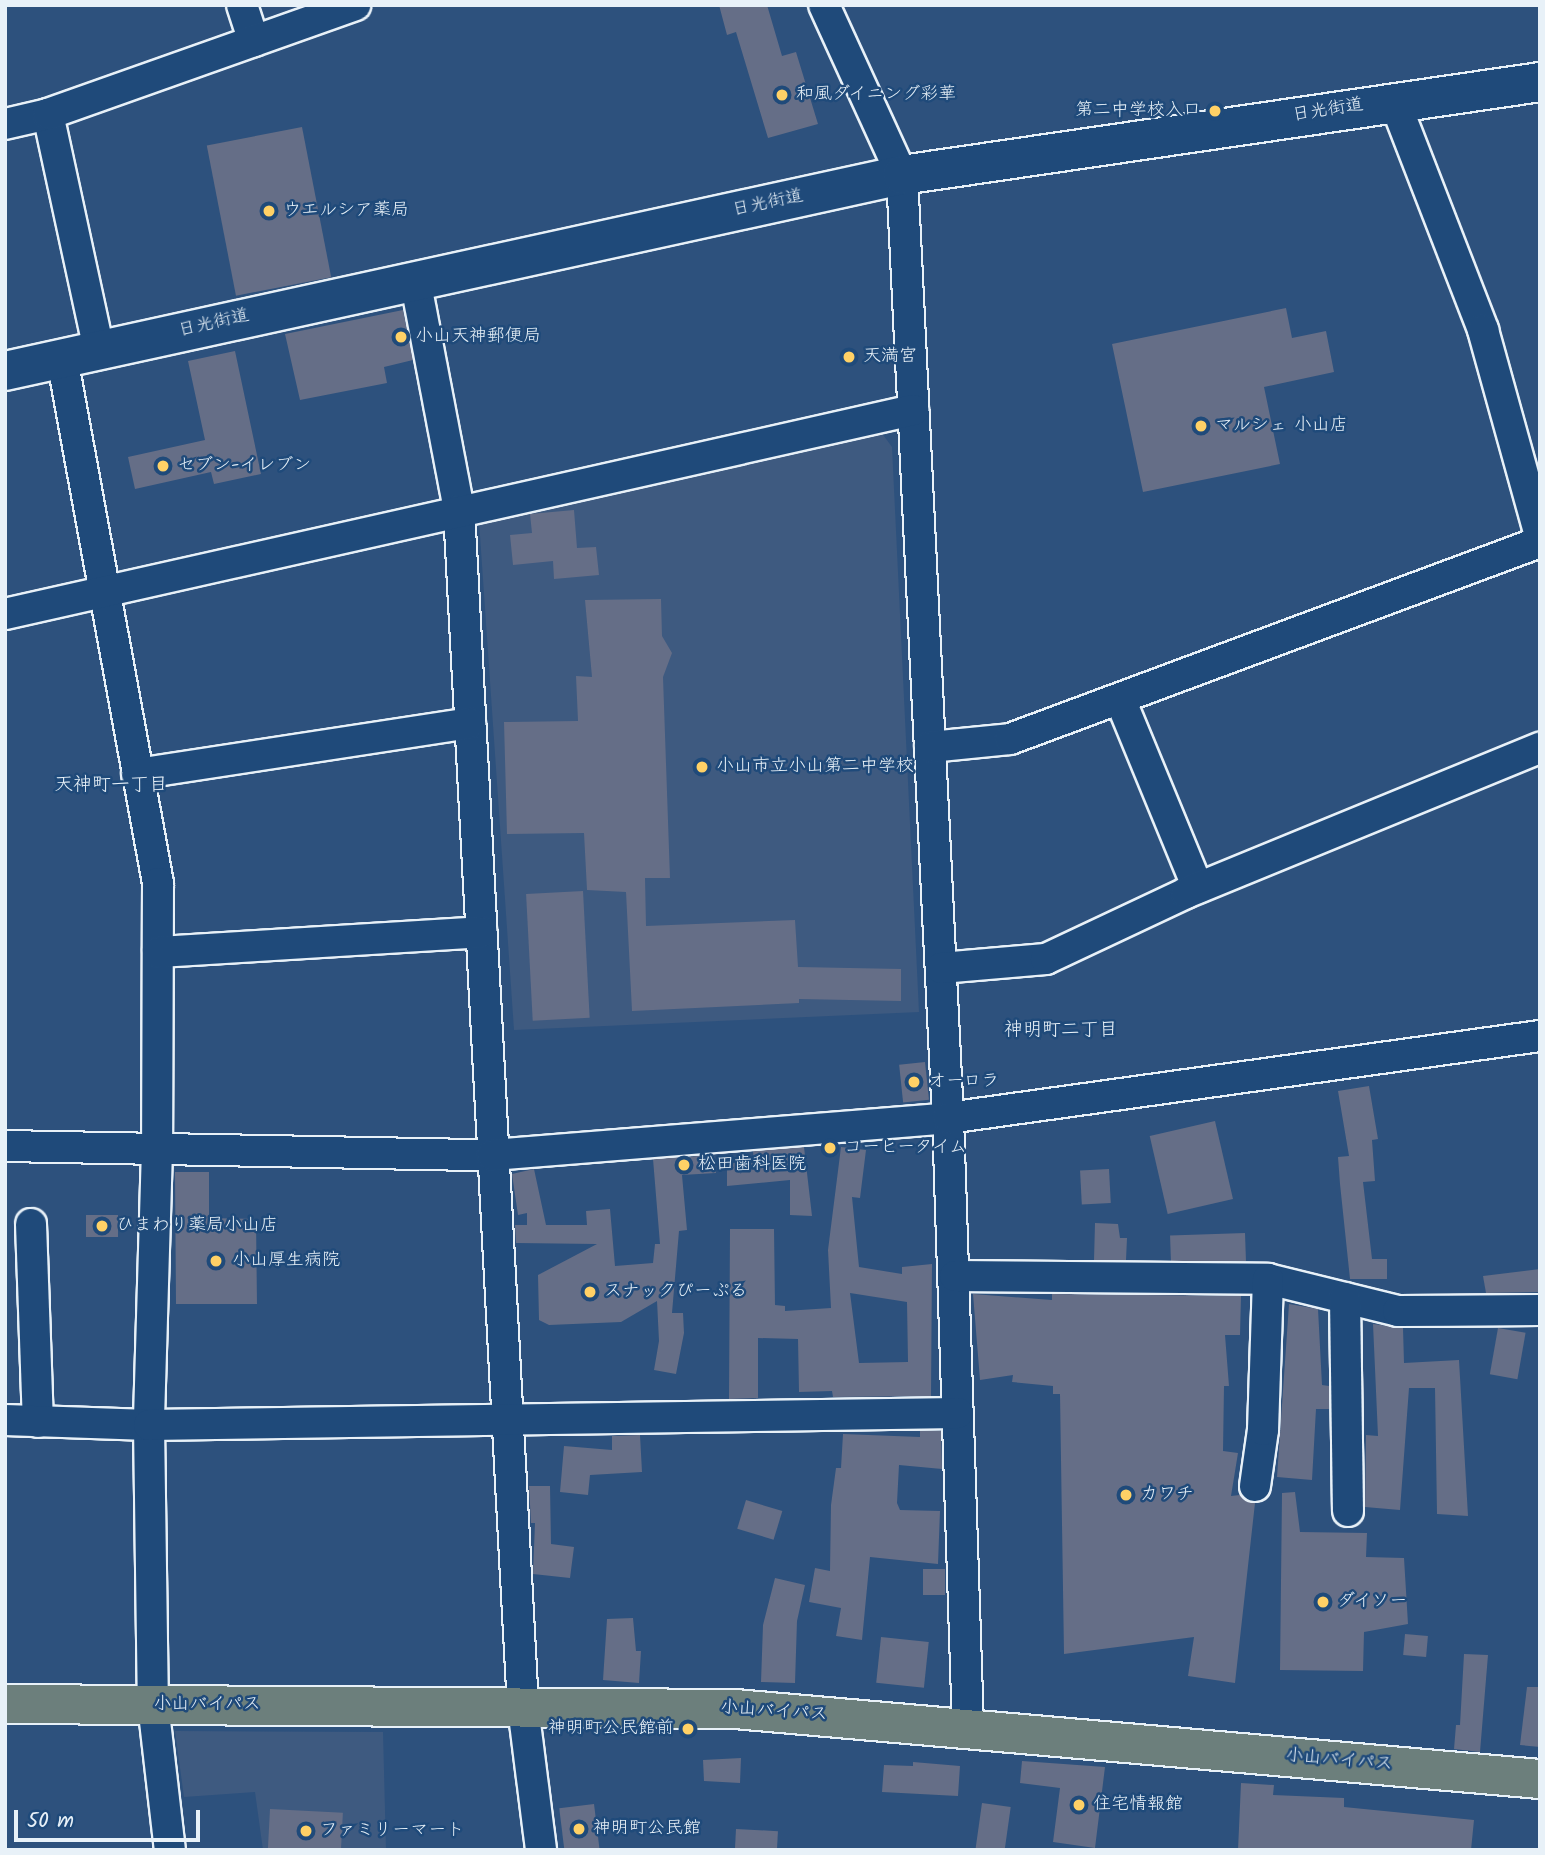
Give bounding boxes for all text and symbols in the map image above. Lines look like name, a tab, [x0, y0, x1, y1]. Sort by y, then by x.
place label: 和風ダイニング彩華	[796, 84, 958, 106]
marker: 和風ダイニング彩華	[774, 87, 790, 103]
street label: 日光街道	[1291, 95, 1365, 127]
place label: 第二中学校入口	[1075, 100, 1201, 122]
marker: 第二中学校入口	[1207, 103, 1223, 119]
street label: 日光街道	[731, 186, 805, 222]
place label: ウエルシア薬局	[283, 200, 409, 222]
marker: ウエルシア薬局	[261, 203, 277, 219]
street label: 日光街道	[176, 305, 252, 343]
place label: 小山天神郵便局	[415, 326, 541, 348]
marker: 小山天神郵便局	[393, 329, 409, 345]
place label: 天満宮	[863, 346, 917, 368]
marker: 天満宮	[841, 349, 857, 365]
place label: マルシェ 小山店	[1215, 415, 1348, 437]
marker: マルシェ 小山店	[1193, 418, 1209, 434]
place label: セブン-イレブン	[177, 455, 311, 477]
marker: セブン-イレブン	[155, 458, 171, 474]
place label: 小山市立小山第二中学校	[716, 756, 914, 778]
marker: 小山市立小山第二中学校	[694, 759, 710, 775]
district label: 天神町一丁目	[54, 775, 168, 797]
district label: 神明町二丁目	[1004, 1020, 1118, 1042]
place label: オーロラ	[928, 1071, 1000, 1093]
marker: オーロラ	[906, 1074, 922, 1090]
place label: コーヒータイム	[844, 1137, 969, 1159]
marker: コーヒータイム	[822, 1140, 838, 1156]
place label: 松田歯科医院	[698, 1154, 806, 1176]
marker: 松田歯科医院	[676, 1157, 692, 1173]
place label: ひまわり薬局小山店	[116, 1215, 278, 1237]
marker: ひまわり薬局小山店	[94, 1218, 110, 1234]
place label: 小山厚生病院	[232, 1250, 340, 1272]
marker: 小山厚生病院	[206, 1251, 226, 1271]
place label: スナックぴーぷる	[604, 1281, 748, 1303]
marker: スナックぴーぷる	[582, 1284, 598, 1300]
place label: カワチ	[1140, 1484, 1194, 1506]
marker: カワチ	[1118, 1487, 1134, 1503]
place label: ダイソー	[1337, 1591, 1409, 1613]
marker: ダイソー	[1315, 1594, 1331, 1610]
street label: 小山バイパス	[153, 1694, 261, 1716]
street label: 小山バイパス	[719, 1697, 829, 1727]
place label: 神明町公民館前	[548, 1718, 674, 1740]
marker: 神明町公民館前	[680, 1721, 696, 1737]
street label: 小山バイパス	[1284, 1746, 1394, 1776]
place label: 住宅情報館	[1093, 1794, 1183, 1816]
scale bar	[18, 1796, 203, 1840]
marker: 住宅情報館	[1071, 1797, 1087, 1813]
text: 50 m	[27, 1805, 74, 1838]
place label: 神明町公民館	[593, 1818, 701, 1840]
place label: ファミリーマート	[320, 1820, 464, 1842]
marker: 神明町公民館	[571, 1821, 587, 1837]
marker: ファミリーマート	[298, 1823, 314, 1839]

